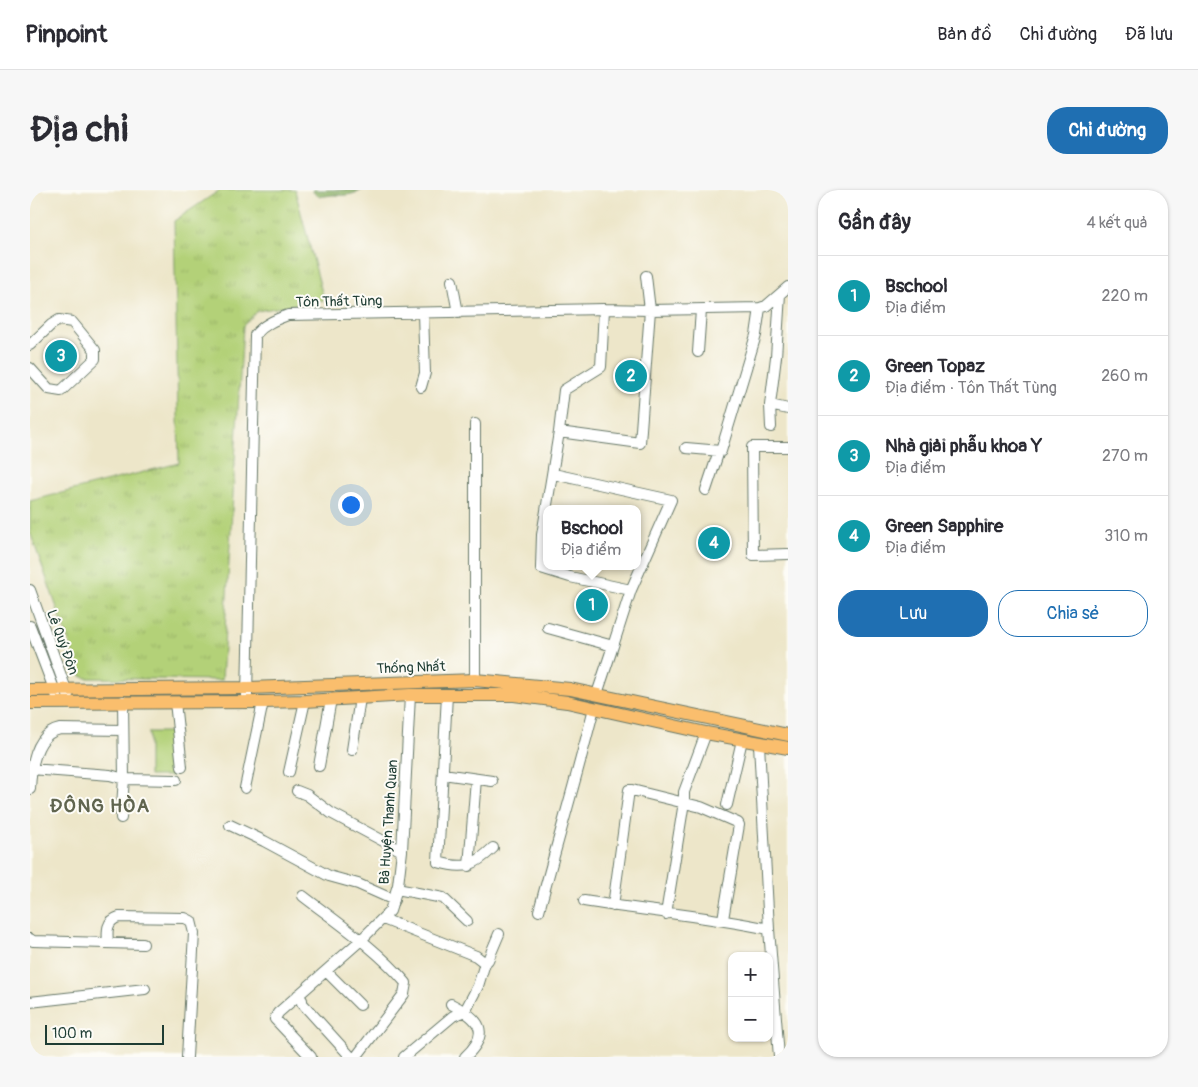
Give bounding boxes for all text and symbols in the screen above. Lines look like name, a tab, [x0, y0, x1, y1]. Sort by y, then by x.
text: Pinpoint	[25, 20, 107, 49]
text: Bản đồ	[937, 23, 992, 46]
text: Chỉ đường	[1020, 23, 1097, 46]
text: Đã lưu	[1125, 23, 1173, 46]
button: Chỉ đường	[1047, 107, 1168, 154]
text: Địa chỉ	[30, 108, 129, 152]
text: Gần đây	[838, 209, 911, 236]
text: 4 kết quả	[1086, 213, 1148, 233]
text: Bschool	[885, 274, 948, 298]
text: 1	[851, 286, 857, 306]
text: 220 m	[1102, 286, 1148, 306]
street label: Tôn Thất Tùng	[296, 291, 382, 311]
text: Địa điểm	[885, 298, 946, 318]
pin: 3	[45, 337, 77, 375]
text: Green Topaz	[885, 354, 985, 378]
pin: 2	[615, 357, 647, 395]
text: 2	[850, 366, 858, 386]
text: 260 m	[1101, 366, 1148, 386]
text: Địa điểm · Tôn Thất Tùng	[885, 378, 1057, 398]
text: Nhà giải phẫu khoa Y	[885, 434, 1042, 458]
text: 3	[850, 446, 858, 466]
text: 270 m	[1102, 446, 1148, 466]
text: Địa điểm	[885, 458, 946, 478]
your location	[338, 492, 364, 518]
popup	[543, 505, 641, 570]
text: Green Sapphire	[885, 514, 1003, 538]
text: Bschool	[561, 516, 623, 540]
pin: 4	[698, 524, 730, 562]
text: 4	[849, 526, 859, 546]
text: 310 m	[1104, 526, 1148, 546]
text: Địa điểm	[885, 538, 946, 558]
text: Địa điểm	[561, 540, 621, 560]
pin: 1	[576, 586, 608, 624]
button: Lưu	[838, 590, 988, 637]
button: Chia sẻ	[998, 590, 1148, 637]
street label: Lê Quý Đôn	[43, 607, 82, 677]
street label: Thống Nhất	[376, 657, 446, 677]
street label: Bà Huyện Thanh Quan	[376, 759, 401, 885]
district label: ĐÔNG HÒA	[50, 794, 150, 818]
map controls	[728, 952, 773, 1042]
button: +	[728, 952, 773, 997]
button: −	[728, 997, 773, 1042]
scale bar	[45, 1022, 164, 1045]
text: 100 m	[52, 1025, 92, 1042]

